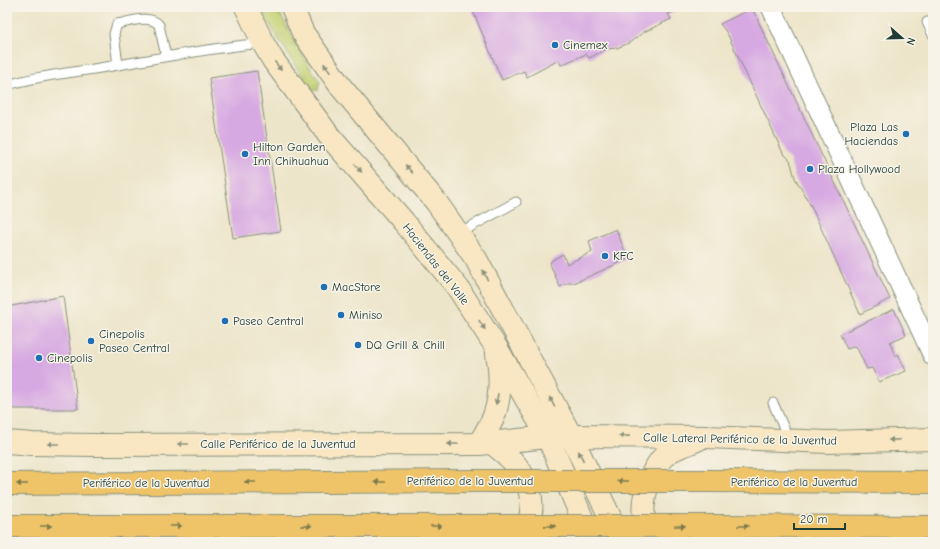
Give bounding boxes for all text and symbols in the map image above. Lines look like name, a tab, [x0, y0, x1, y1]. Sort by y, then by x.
north arrow	[882, 18, 922, 58]
text: N	[904, 36, 918, 47]
place label: Cinemex	[563, 38, 608, 52]
marker: Cinemex	[550, 40, 560, 50]
one-way arrow	[273, 61, 281, 71]
one-way arrow	[323, 63, 331, 73]
place label: Plaza Las Haciendas	[844, 120, 898, 148]
marker: Plaza Las Haciendas	[901, 129, 911, 139]
place label: Hilton Garden Inn Chihuahua	[253, 140, 329, 168]
marker: Hilton Garden Inn Chihuahua	[240, 149, 250, 159]
place label: Plaza Hollywood	[818, 162, 900, 176]
one-way arrow	[353, 163, 362, 174]
one-way arrow	[405, 164, 414, 174]
marker: Plaza Hollywood	[805, 164, 815, 174]
street label: Haciendas del Valle	[400, 220, 472, 308]
place label: KFC	[613, 249, 634, 263]
marker: KFC	[600, 251, 610, 261]
one-way arrow	[481, 269, 488, 280]
place label: MacStore	[332, 280, 381, 294]
marker: MacStore	[319, 282, 329, 292]
place label: Miniso	[349, 308, 382, 322]
marker: Miniso	[336, 310, 346, 320]
place label: Paseo Central	[233, 314, 304, 328]
marker: Paseo Central	[220, 316, 230, 326]
one-way arrow	[478, 320, 486, 330]
place label: Cinepolis Paseo Central	[99, 327, 170, 355]
marker: Cinepolis Paseo Central	[86, 336, 96, 346]
place label: DQ Grill & Chill	[366, 338, 445, 352]
marker: DQ Grill & Chill	[353, 340, 363, 350]
place label: Cinepolis	[47, 351, 93, 365]
marker: Cinepolis	[34, 353, 44, 363]
one-way arrow	[494, 393, 500, 405]
one-way arrow	[549, 396, 556, 407]
street label: Calle Lateral Periférico de la Juventud	[643, 430, 837, 448]
one-way arrow	[617, 433, 630, 439]
street label: Calle Periférico de la Juventud	[200, 437, 356, 451]
one-way arrow	[888, 437, 900, 444]
one-way arrow	[46, 441, 59, 447]
one-way arrow	[176, 441, 189, 447]
one-way arrow	[446, 441, 459, 447]
one-way arrow	[578, 451, 584, 462]
street label: Periférico de la Juventud	[407, 474, 533, 488]
street label: Periférico de la Juventud	[731, 475, 857, 489]
street label: Periférico de la Juventud	[83, 476, 209, 490]
one-way arrow	[374, 478, 386, 485]
one-way arrow	[616, 478, 629, 484]
one-way arrow	[243, 479, 256, 485]
one-way arrow	[15, 481, 28, 487]
scale bar	[794, 505, 845, 531]
text: 20 m	[800, 512, 828, 526]
one-way arrow	[40, 523, 53, 529]
one-way arrow	[170, 523, 183, 529]
one-way arrow	[300, 523, 313, 529]
one-way arrow	[430, 523, 443, 529]
one-way arrow	[544, 523, 557, 529]
one-way arrow	[674, 523, 687, 529]
one-way arrow	[737, 523, 750, 529]

